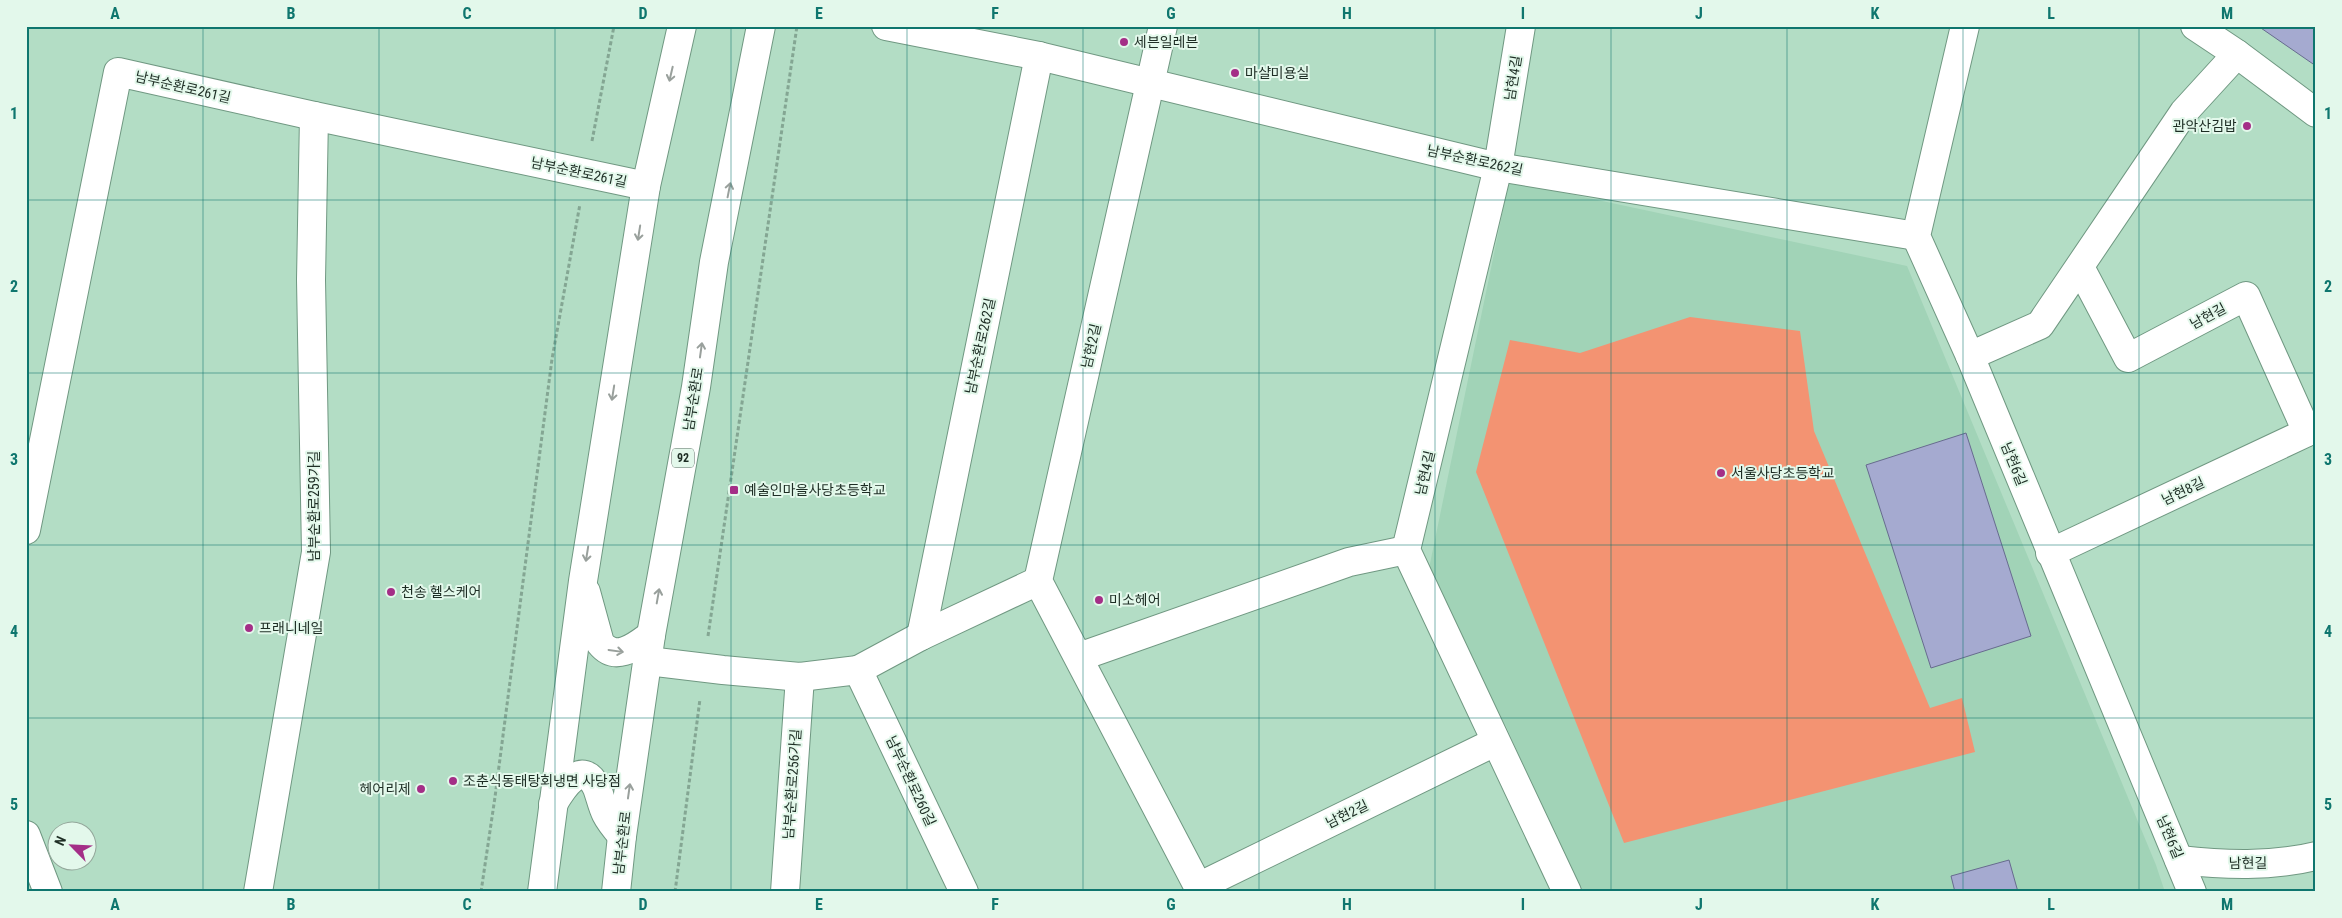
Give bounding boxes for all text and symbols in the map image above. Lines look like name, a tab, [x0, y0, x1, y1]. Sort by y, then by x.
text: A	[110, 4, 120, 23]
text: B	[287, 4, 296, 23]
text: C	[462, 4, 472, 23]
text: D	[638, 4, 648, 23]
text: E	[815, 4, 823, 23]
text: F	[991, 4, 999, 23]
text: G	[1166, 4, 1176, 23]
text: H	[1342, 4, 1352, 23]
text: I	[1521, 4, 1525, 23]
text: J	[1695, 4, 1703, 23]
text: K	[1871, 4, 1880, 23]
text: L	[2047, 4, 2055, 23]
text: M	[2221, 4, 2233, 23]
place label: 세븐일레븐	[1134, 34, 1199, 50]
marker: 세븐일레븐	[1118, 36, 1130, 48]
street label: 남현4길	[1502, 54, 1524, 102]
one-way arrow	[666, 65, 675, 81]
place label: 마샬미용실	[1245, 65, 1309, 81]
marker: 마샬미용실	[1229, 67, 1241, 79]
street label: 남부순환로261길	[133, 68, 233, 106]
text: 1	[10, 104, 18, 123]
text: 1	[2324, 104, 2332, 123]
place label: 관악산김밥	[2173, 118, 2237, 134]
marker: 관악산김밥	[2241, 120, 2253, 132]
street label: 남부순환로262길	[1425, 142, 1525, 178]
street label: 남부순환로261길	[529, 154, 629, 190]
one-way arrow	[724, 182, 734, 198]
one-way arrow	[633, 225, 643, 241]
text: 2	[10, 277, 18, 296]
text: 2	[2324, 277, 2332, 296]
street label: 남부순환로262길	[962, 296, 998, 396]
street label: 남현길	[2187, 300, 2229, 332]
street label: 남현2길	[1078, 322, 1104, 370]
one-way arrow	[697, 342, 707, 358]
street label: 남부순환로	[680, 366, 706, 432]
one-way arrow	[608, 385, 618, 401]
street label: 남현6길	[1998, 440, 2030, 488]
road number: 92	[672, 448, 694, 468]
street label: 남현4길	[1412, 449, 1438, 497]
text: 3	[10, 450, 18, 469]
text: 3	[2324, 450, 2332, 469]
street label: 남부순환로259가길	[306, 451, 322, 561]
place label: 서울사당초등학교	[1731, 465, 1834, 481]
marker: 서울사당초등학교	[1715, 467, 1727, 479]
street label: 남현8길	[2159, 474, 2207, 508]
place label: 예술인마을사당초등학교	[744, 482, 886, 498]
marker: 예술인마을사당초등학교	[728, 484, 740, 496]
one-way arrow	[582, 546, 592, 562]
place label: 천송 헬스케어	[401, 584, 482, 600]
marker: 천송 헬스케어	[385, 586, 397, 598]
one-way arrow	[654, 588, 664, 604]
place label: 미소헤어	[1109, 592, 1161, 608]
marker: 미소헤어	[1093, 594, 1105, 606]
place label: 프래니네일	[259, 620, 323, 636]
text: 4	[10, 622, 18, 641]
marker: 프래니네일	[243, 622, 255, 634]
text: 4	[2324, 622, 2332, 641]
one-way arrow	[608, 647, 624, 656]
street label: 남부순환로256가길	[780, 728, 804, 840]
street label: 남부순환로260길	[883, 733, 939, 829]
place label: 조춘식동태탕회냉면 사당점	[463, 773, 621, 789]
marker: 조춘식동태탕회냉면 사당점	[447, 775, 459, 787]
place label: 헤어리제	[359, 781, 411, 797]
marker: 헤어리제	[415, 783, 427, 795]
one-way arrow	[624, 784, 634, 800]
text: 5	[10, 795, 18, 814]
text: 5	[2324, 795, 2332, 814]
street label: 남현2길	[1323, 797, 1371, 831]
street label: 남부순환로	[610, 810, 634, 876]
street label: 남현6길	[2154, 813, 2186, 861]
north arrow	[48, 820, 98, 870]
text: N	[51, 834, 69, 848]
street label: 남현길	[2229, 855, 2267, 871]
text: A	[110, 895, 120, 914]
text: B	[287, 895, 296, 914]
text: C	[462, 895, 472, 914]
text: D	[638, 895, 648, 914]
text: E	[815, 895, 823, 914]
text: F	[991, 895, 999, 914]
text: G	[1166, 895, 1176, 914]
text: H	[1342, 895, 1352, 914]
text: I	[1521, 895, 1525, 914]
text: J	[1695, 895, 1703, 914]
text: K	[1871, 895, 1880, 914]
text: L	[2047, 895, 2055, 914]
text: M	[2221, 895, 2233, 914]

